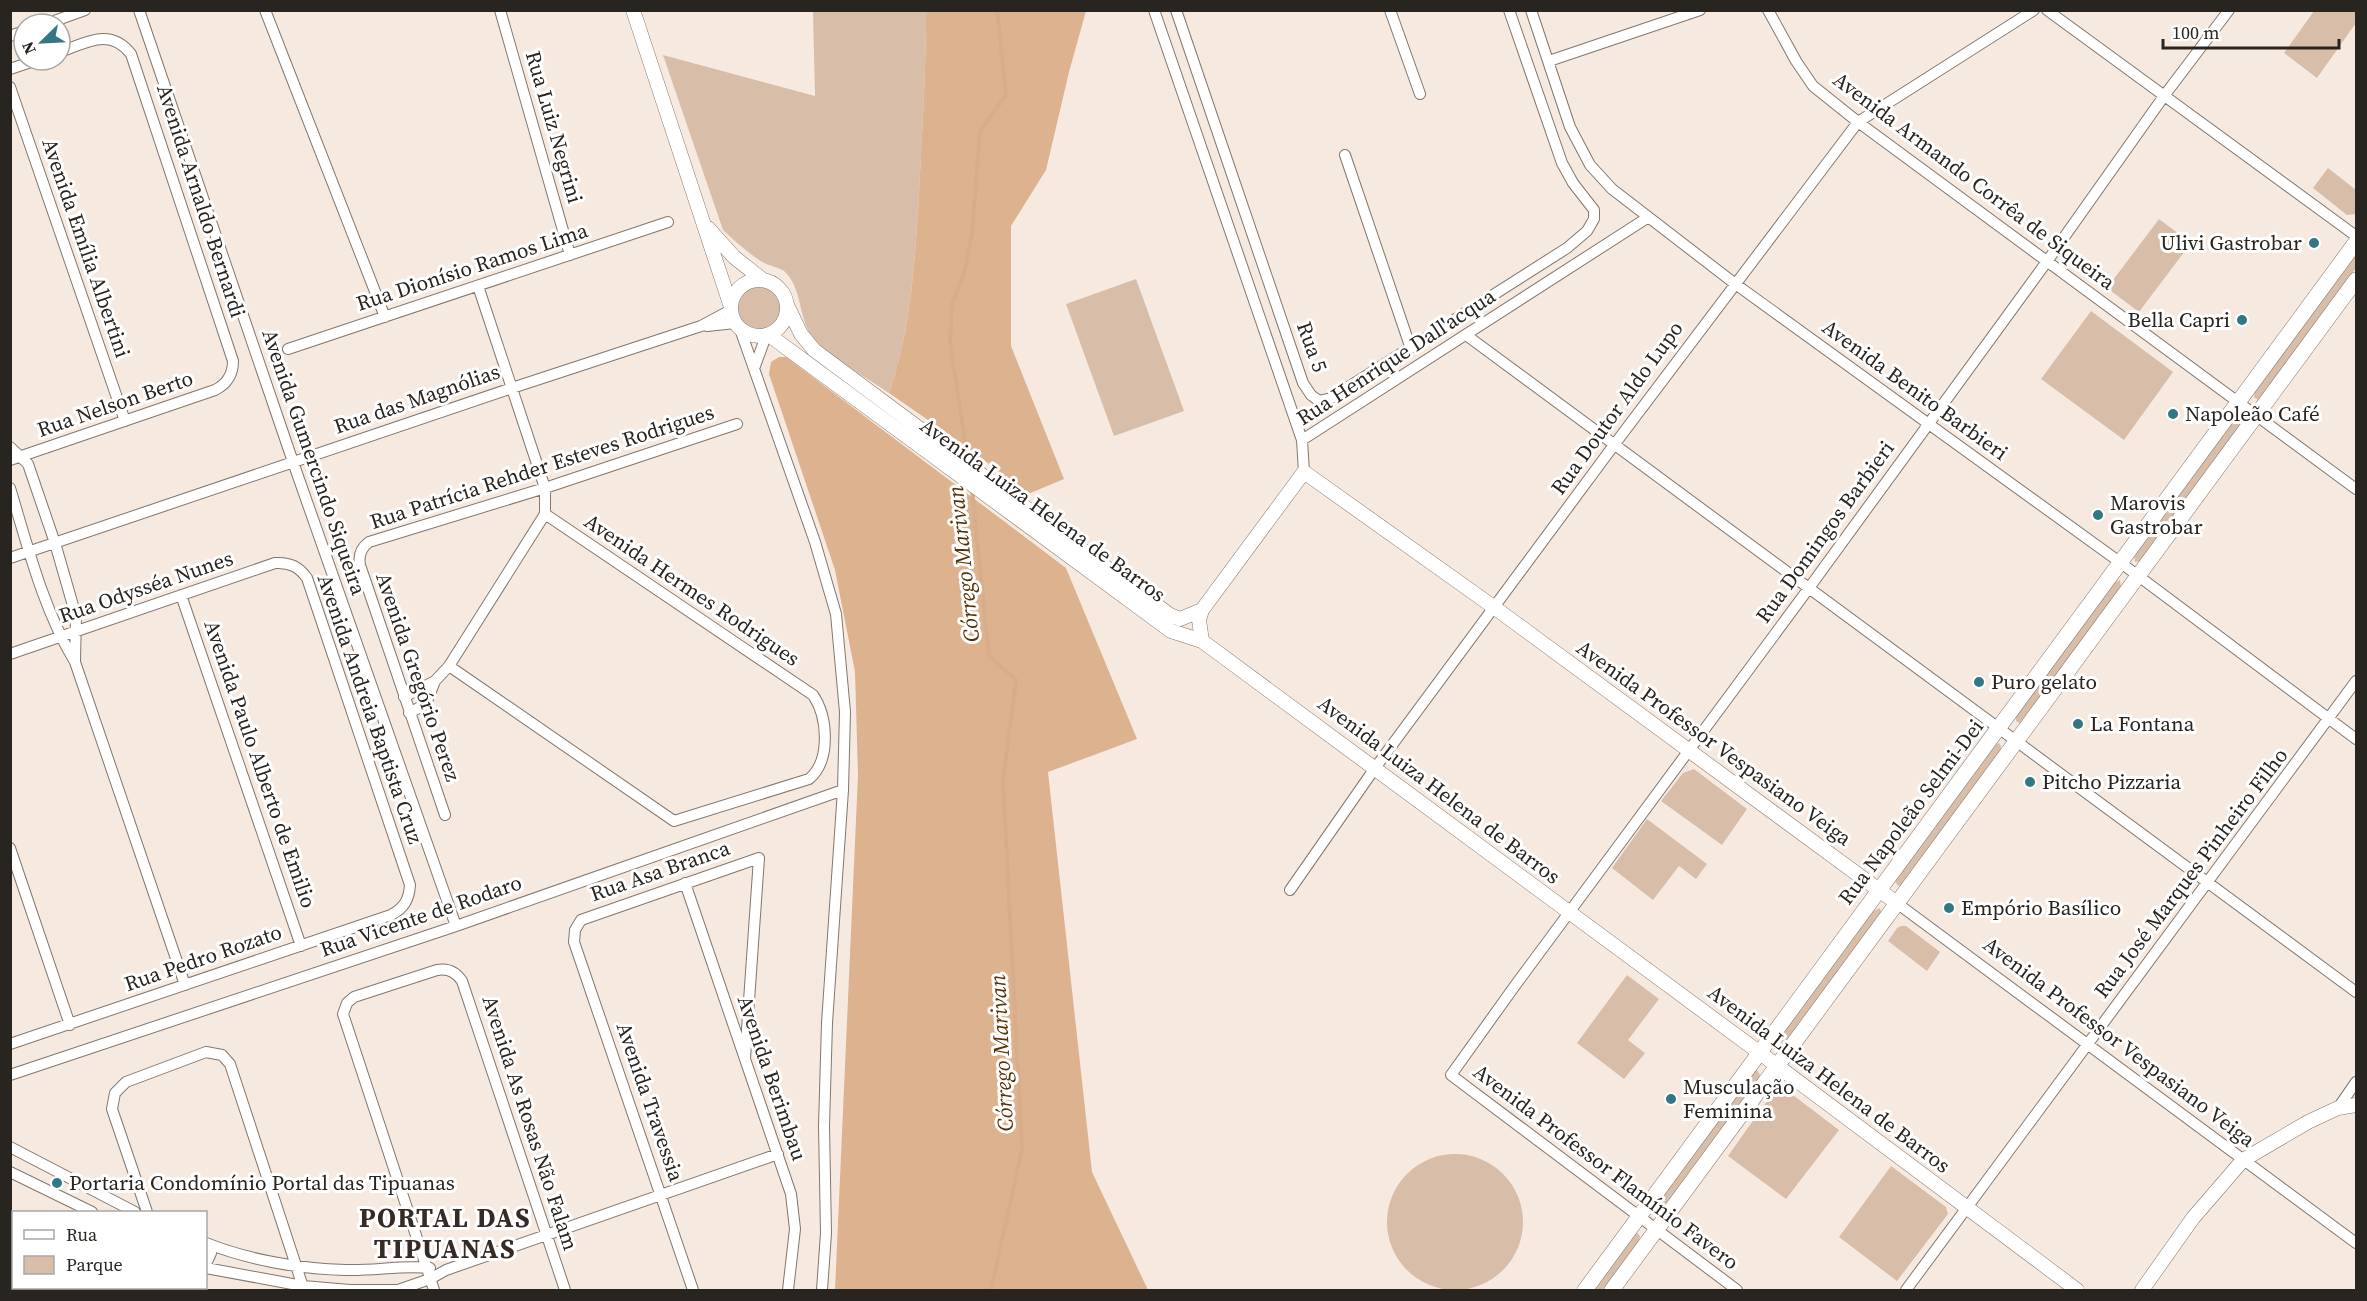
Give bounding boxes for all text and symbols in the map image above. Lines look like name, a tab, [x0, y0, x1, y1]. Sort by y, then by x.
north arrow	[12, 12, 72, 72]
scale bar	[2163, 12, 2338, 50]
text: 100 m	[2172, 20, 2219, 45]
text: N	[16, 38, 41, 58]
street label: Rua Luiz Negrini	[519, 47, 590, 206]
street label: Avenida Armando Corrêa de Siqueira	[1827, 65, 2122, 297]
street label: Avenida Arnaldo Bernardi	[150, 81, 253, 321]
street label: Avenida Emília Albertini	[35, 134, 138, 361]
street label: Rua Dionísio Ramos Lima	[352, 215, 592, 318]
place label: Ulivi Gastrobar	[2160, 228, 2302, 257]
marker: Ulivi Gastrobar	[2307, 236, 2321, 250]
street label: Rua Henrique Dall'acqua	[1291, 281, 1501, 432]
place label: Bella Capri	[2127, 305, 2230, 334]
street label: Avenida Benito Barbieri	[1817, 312, 2014, 467]
marker: Bella Capri	[2235, 313, 2249, 327]
street label: Rua Doutor Aldo Lupo	[1544, 315, 1690, 500]
street label: Rua 5	[1290, 318, 1335, 376]
street label: Avenida Gumercindo Siqueira	[255, 325, 374, 599]
street label: Rua das Magnólias	[330, 357, 504, 441]
street label: Rua Nelson Berto	[33, 363, 197, 444]
street label: Rua Patrícia Rehder Esteves Rodrigues	[366, 397, 718, 536]
place label: Napoleão Café	[2185, 399, 2320, 428]
marker: Napoleão Café	[2166, 407, 2180, 421]
street label: Avenida Luiza Helena de Barros	[915, 411, 1172, 609]
street label: Rua Domingos Barbieri	[1749, 435, 1901, 629]
water label: Córrego Marivan	[940, 484, 986, 644]
place label: Marovis Gastrobar	[2110, 488, 2203, 541]
street label: Avenida Hermes Rodrigues	[579, 507, 806, 673]
marker: Marovis Gastrobar	[2091, 508, 2105, 522]
street label: Rua Odysséa Nunes	[55, 543, 237, 630]
street label: Avenida Gregório Perez	[369, 569, 468, 785]
street label: Avenida Andreia Baptista Cruz	[311, 570, 431, 848]
street label: Avenida Paulo Alberto de Emilio	[197, 616, 323, 912]
street label: Avenida Professor Vespasiano Veiga	[1571, 633, 1858, 852]
place label: Puro gelato	[1991, 667, 2097, 696]
marker: Puro gelato	[1972, 675, 1986, 689]
street label: Avenida Luiza Helena de Barros	[1312, 689, 1567, 891]
place label: La Fontana	[2090, 709, 2195, 738]
street label: Rua Napoleão Selmi-Dei	[1831, 713, 1990, 910]
marker: La Fontana	[2071, 717, 2085, 731]
street label: Rua José Marques Pinheiro Filho	[2087, 742, 2294, 1004]
place label: Pitcho Pizzaria	[2042, 767, 2181, 796]
marker: Pitcho Pizzaria	[2023, 775, 2037, 789]
street label: Rua Asa Branca	[586, 833, 734, 908]
street label: Rua Vicente de Rodaro	[316, 867, 526, 964]
place label: Empório Basílico	[1961, 893, 2121, 922]
marker: Empório Basílico	[1942, 901, 1956, 915]
street label: Rua Pedro Rozato	[120, 917, 285, 998]
street label: Avenida Professor Vespasiano Veiga	[1977, 930, 2261, 1154]
water label: Córrego Marivan	[982, 973, 1020, 1132]
street label: Avenida Luiza Helena de Barros	[1702, 978, 1957, 1180]
street label: Avenida Berimbau	[731, 991, 814, 1164]
street label: Avenida As Rosas Não Falam	[476, 992, 585, 1254]
street label: Avenida Travessia	[610, 1018, 691, 1186]
street label: Avenida Professor Flamínio Favero	[1468, 1057, 1745, 1276]
place label: Musculação Feminina	[1683, 1072, 1795, 1125]
marker: Musculação Feminina	[1664, 1092, 1678, 1106]
place label: Portaria Condomínio Portal das Tipuanas	[69, 1168, 455, 1197]
marker: Portaria Condomínio Portal das Tipuanas	[50, 1176, 64, 1190]
district label: PORTAL DAS TIPUANAS	[359, 1199, 531, 1267]
legend	[12, 1211, 207, 1289]
text: Rua	[66, 1222, 98, 1247]
text: Parque	[66, 1252, 123, 1277]

